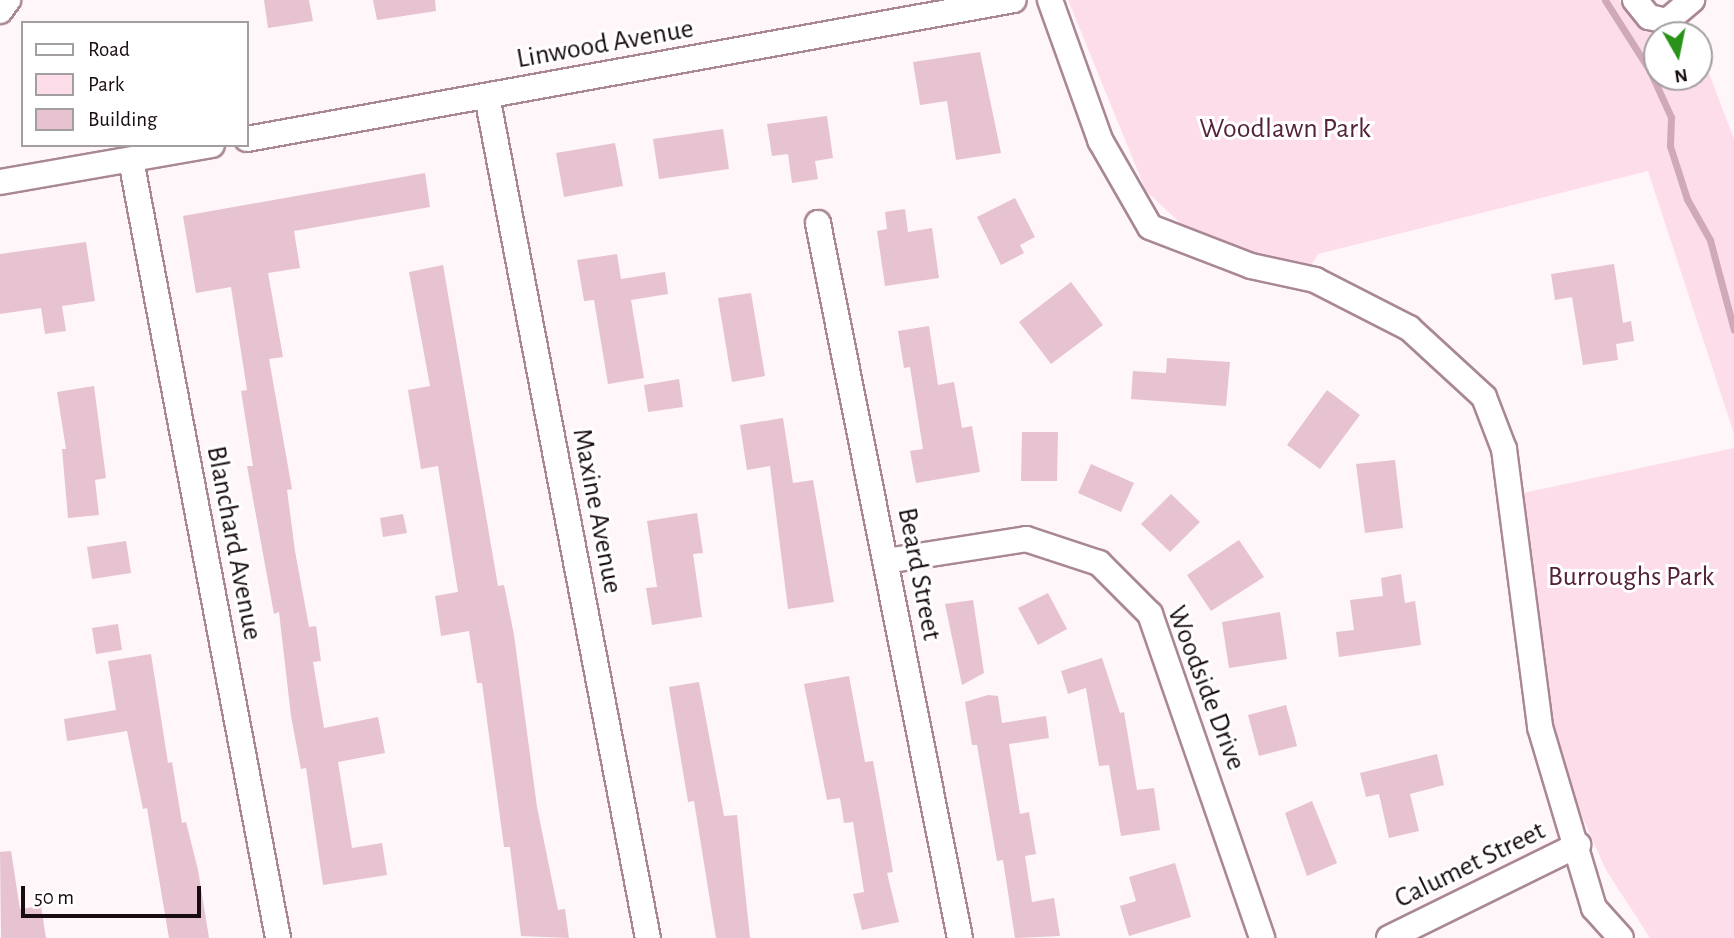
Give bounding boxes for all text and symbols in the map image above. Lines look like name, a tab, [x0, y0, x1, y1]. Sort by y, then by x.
street label: Linwood Avenue	[514, 12, 696, 76]
legend	[21, 21, 248, 147]
north arrow	[1643, 21, 1713, 91]
text: Road	[88, 39, 130, 60]
text: N	[1673, 65, 1689, 86]
text: Park	[88, 74, 124, 95]
text: Building	[88, 109, 157, 130]
park label: Woodlawn Park	[1199, 112, 1371, 146]
street label: Maxine Avenue	[565, 426, 629, 596]
street label: Blanchard Avenue	[199, 443, 269, 643]
street label: Beard Street	[890, 505, 948, 643]
park label: Burroughs Park	[1548, 560, 1714, 594]
street label: Woodside Drive	[1159, 601, 1253, 775]
street label: Calumet Street	[1389, 814, 1551, 916]
scale bar	[24, 872, 205, 916]
text: 50 m	[34, 887, 74, 908]

